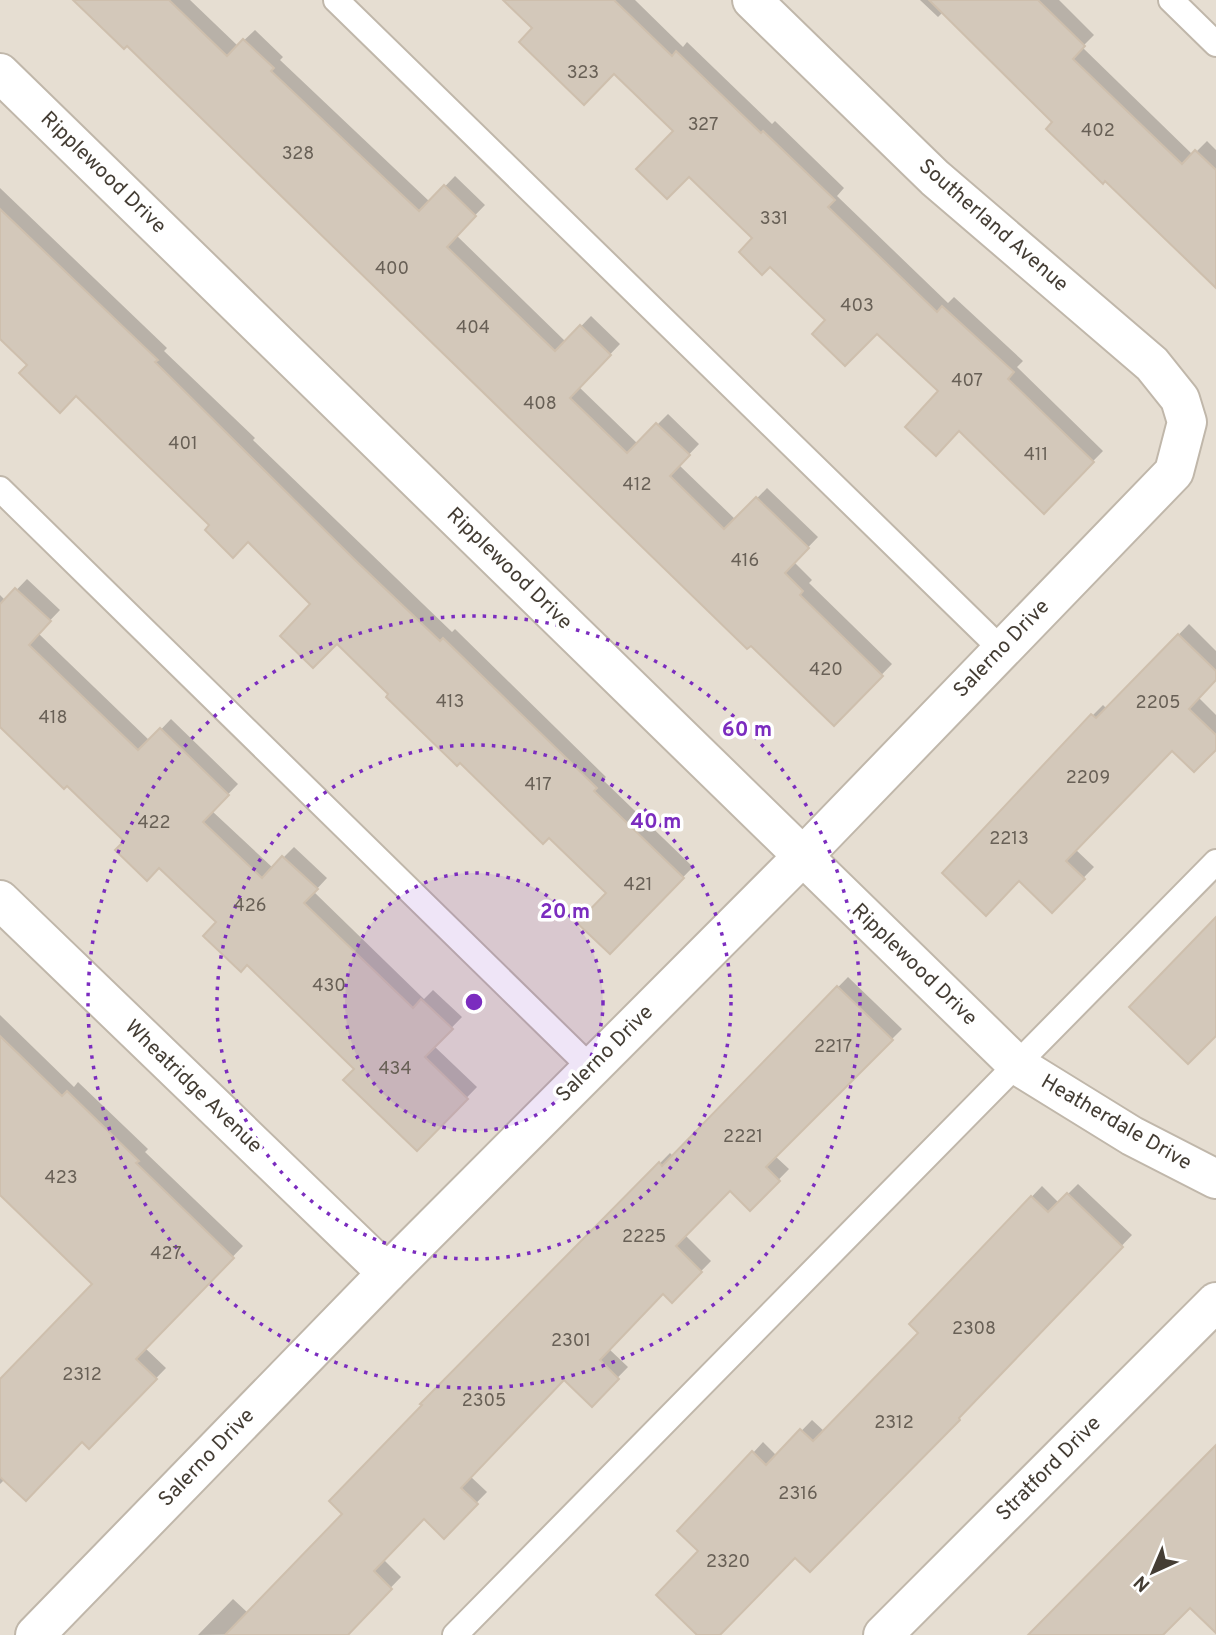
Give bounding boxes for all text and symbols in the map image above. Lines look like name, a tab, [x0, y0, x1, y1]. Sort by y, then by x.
house number: 323	[567, 62, 599, 85]
street label: Ripplewood Drive	[34, 106, 172, 240]
house number: 327	[688, 114, 718, 137]
house number: 402	[1081, 120, 1115, 143]
house number: 328	[282, 143, 314, 166]
street label: Southerland Avenue	[912, 153, 1074, 299]
house number: 331	[760, 208, 788, 231]
house number: 400	[375, 258, 409, 281]
house number: 403	[840, 295, 874, 318]
house number: 404	[456, 317, 490, 340]
house number: 407	[951, 370, 983, 393]
house number: 408	[523, 393, 557, 416]
house number: 401	[168, 433, 198, 456]
house number: 411	[1024, 444, 1048, 467]
house number: 412	[623, 474, 651, 497]
street label: Ripplewood Drive	[440, 502, 578, 636]
house number: 416	[731, 550, 759, 573]
street label: Salerno Drive	[948, 594, 1056, 704]
house number: 420	[809, 659, 843, 682]
house number: 413	[436, 691, 464, 714]
house number: 2205	[1136, 692, 1180, 715]
house number: 418	[39, 707, 67, 730]
text: 60 m	[722, 717, 772, 744]
house number: 2209	[1066, 767, 1110, 790]
house number: 417	[524, 774, 552, 797]
text: 40 m	[631, 809, 681, 836]
house number: 422	[137, 812, 171, 835]
house number: 2213	[989, 828, 1029, 851]
house number: 421	[624, 874, 652, 897]
house number: 426	[234, 895, 266, 918]
street label: Ripplewood Drive	[845, 898, 983, 1032]
text: 20 m	[540, 899, 590, 926]
house number: 430	[312, 975, 346, 998]
centre of rings	[462, 990, 486, 1014]
street label: Salerno Drive	[550, 999, 660, 1109]
street label: Wheatridge Avenue	[118, 1014, 268, 1160]
house number: 2217	[814, 1036, 852, 1059]
house number: 434	[378, 1058, 412, 1081]
street label: Heatherdale Drive	[1036, 1069, 1196, 1177]
house number: 2221	[723, 1126, 763, 1149]
house number: 423	[44, 1167, 78, 1190]
house number: 2225	[622, 1226, 666, 1249]
house number: 427	[150, 1243, 182, 1266]
house number: 2308	[952, 1318, 996, 1341]
house number: 2301	[551, 1330, 591, 1353]
house number: 2312	[62, 1364, 102, 1387]
house number: 2305	[462, 1390, 506, 1413]
street label: Salerno Drive	[153, 1403, 261, 1513]
street label: Stratford Drive	[991, 1411, 1107, 1527]
house number: 2312	[874, 1412, 914, 1435]
house number: 2316	[778, 1483, 818, 1506]
north arrow	[1118, 1537, 1188, 1607]
house number: 2320	[706, 1551, 750, 1574]
text: N	[1129, 1569, 1156, 1596]

